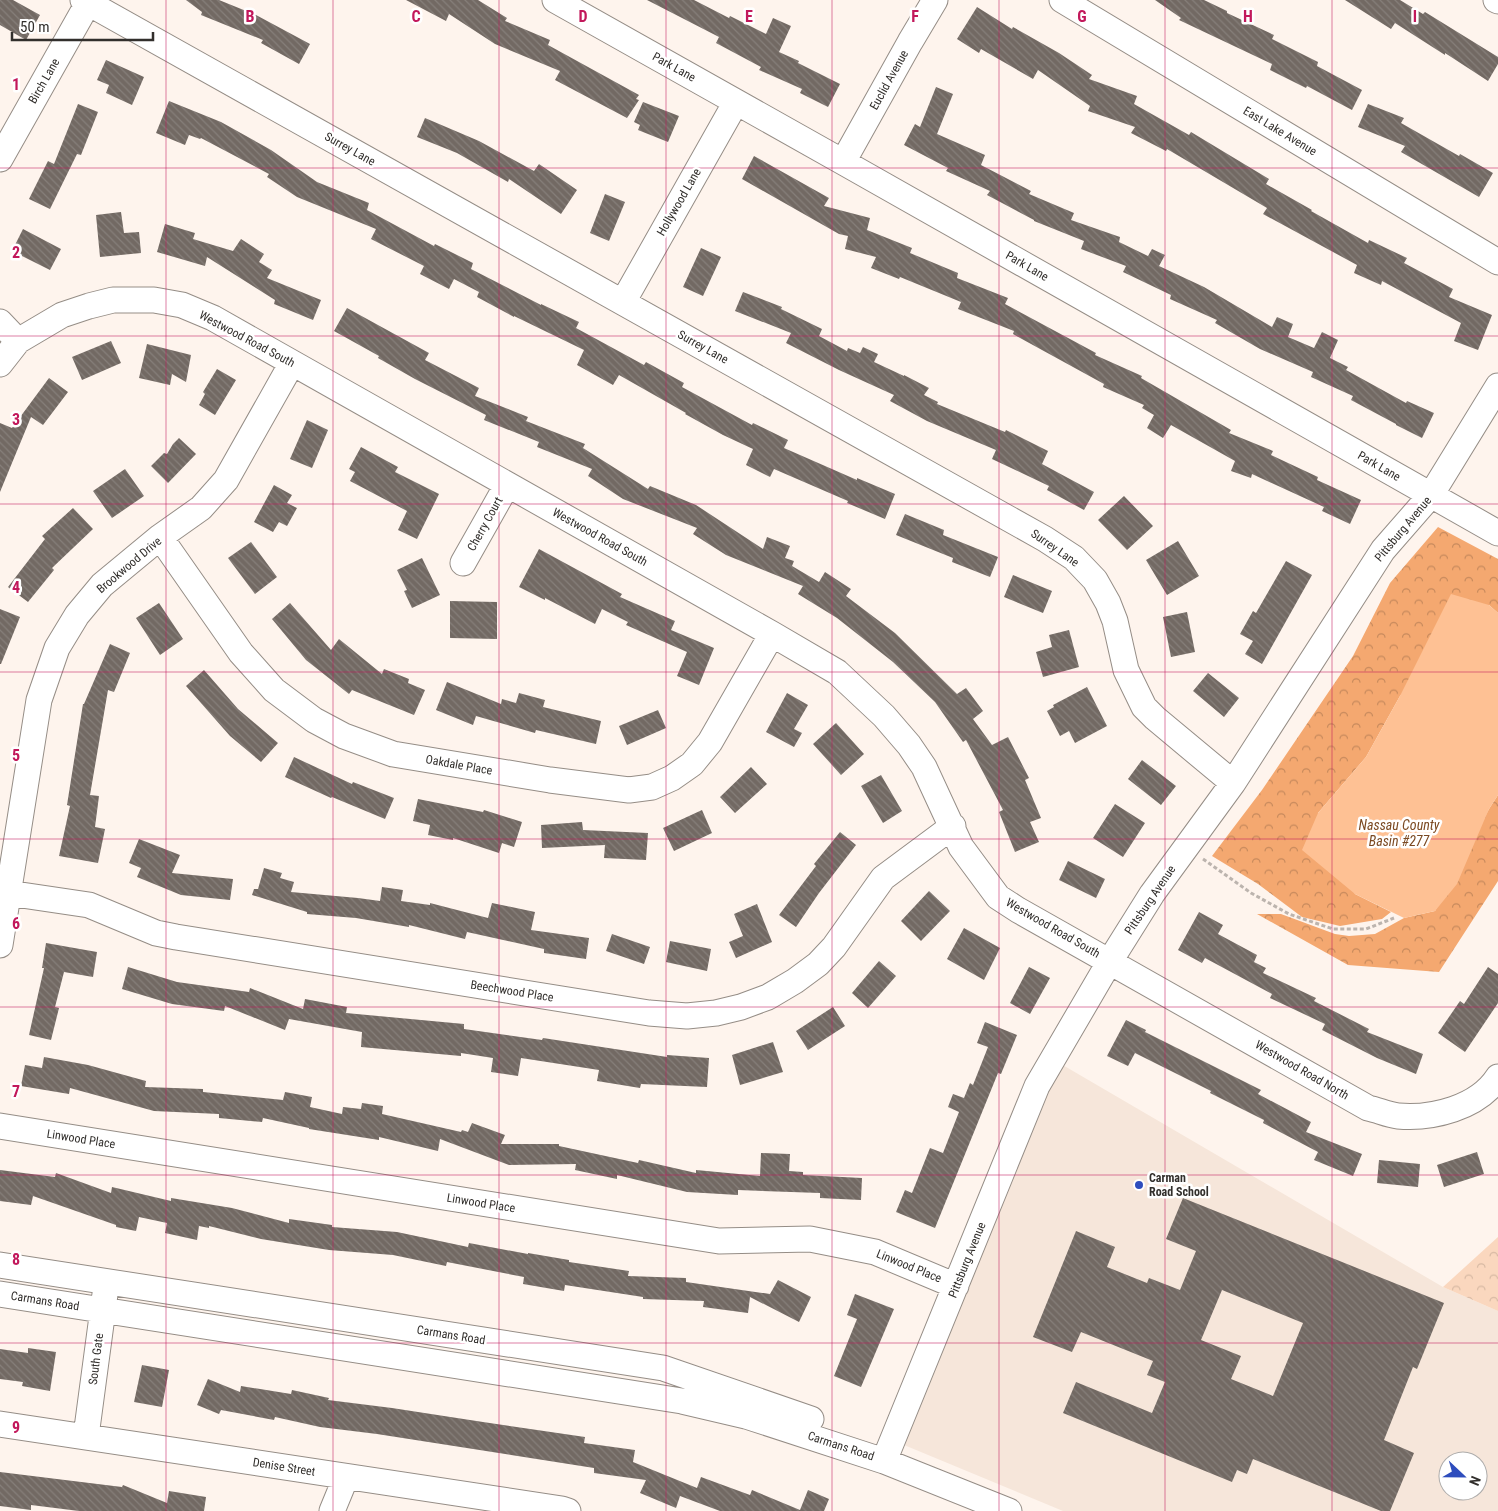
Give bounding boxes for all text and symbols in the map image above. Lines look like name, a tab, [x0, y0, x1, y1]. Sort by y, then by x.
text: B	[246, 7, 255, 26]
text: C	[411, 7, 421, 26]
text: D	[578, 7, 588, 26]
text: E	[745, 7, 753, 26]
text: F	[911, 7, 919, 26]
text: G	[1077, 7, 1087, 26]
text: H	[1243, 7, 1253, 26]
text: I	[1413, 7, 1417, 26]
scale bar	[12, 10, 154, 42]
text: 50 m	[20, 18, 50, 36]
street label: Euclid Avenue	[867, 47, 911, 112]
street label: Park Lane	[650, 49, 698, 85]
street label: Birch Lane	[25, 56, 63, 106]
text: 1	[12, 75, 20, 94]
street label: East Lake Avenue	[1241, 104, 1320, 159]
street label: Surrey Lane	[322, 129, 378, 169]
street label: Hollywood Lane	[654, 166, 704, 238]
text: 2	[12, 243, 20, 262]
street label: Park Lane	[1003, 248, 1051, 284]
street label: Westwood Road South	[197, 308, 297, 370]
street label: Surrey Lane	[675, 327, 731, 367]
text: 3	[12, 410, 20, 429]
street label: Park Lane	[1355, 448, 1403, 484]
street label: Pittsburg Avenue	[1372, 493, 1434, 564]
street label: Cherry Court	[464, 494, 506, 553]
street label: Westwood Road South	[550, 505, 650, 569]
street label: Surrey Lane	[1028, 526, 1082, 570]
street label: Brookwood Drive	[94, 534, 164, 596]
text: 4	[12, 578, 20, 597]
text: 5	[12, 746, 20, 765]
street label: Oakdale Place	[425, 752, 494, 778]
water label: Nassau County Basin #277	[1359, 817, 1440, 849]
street label: Pittsburg Avenue	[1122, 862, 1179, 937]
street label: Westwood Road South	[1003, 895, 1103, 961]
text: 6	[12, 914, 20, 933]
street label: Beechwood Place	[469, 978, 555, 1005]
street label: Westwood Road North	[1253, 1037, 1351, 1103]
text: 7	[12, 1082, 20, 1101]
street label: Linwood Place	[46, 1127, 117, 1151]
place label: Carman Road School	[1149, 1171, 1209, 1199]
marker: Carman Road School	[1133, 1179, 1145, 1191]
street label: Linwood Place	[446, 1191, 517, 1215]
street label: Pittsburg Avenue	[945, 1220, 989, 1300]
street label: Linwood Place	[874, 1247, 944, 1286]
text: 8	[12, 1250, 20, 1269]
street label: Carmans Road	[10, 1289, 80, 1313]
street label: Carmans Road	[416, 1323, 486, 1347]
street label: South Gate	[86, 1332, 106, 1386]
text: 9	[12, 1418, 20, 1437]
street label: Carmans Road	[806, 1429, 876, 1463]
north arrow	[1438, 1451, 1488, 1501]
street label: Denise Street	[252, 1455, 317, 1479]
text: N	[1466, 1474, 1484, 1488]

